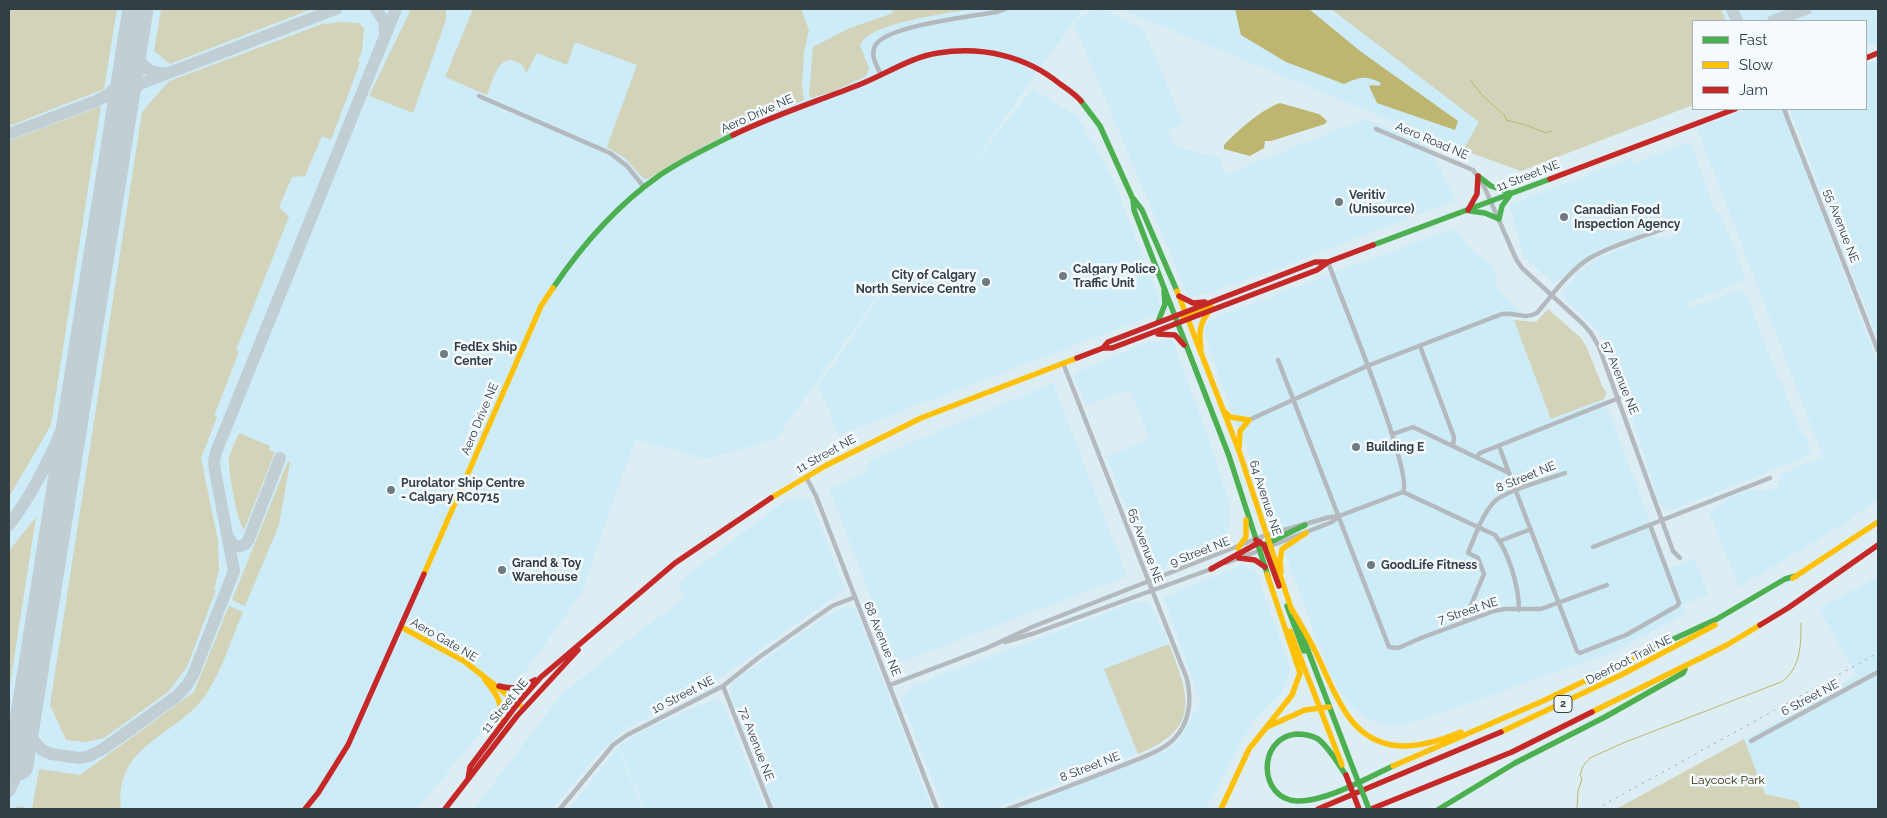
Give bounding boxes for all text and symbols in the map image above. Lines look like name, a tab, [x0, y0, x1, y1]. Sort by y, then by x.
legend	[1692, 20, 1867, 110]
text: Fast	[1739, 31, 1767, 49]
text: Slow	[1739, 56, 1773, 74]
text: Jam	[1739, 81, 1768, 99]
street label: Aero Drive NE	[719, 92, 795, 136]
street label: Aero Road NE	[1393, 119, 1471, 163]
street label: 11 Street NE	[1495, 157, 1561, 195]
street label: 55 Avenue NE	[1820, 187, 1862, 265]
place label: Veritiv (Unisource)	[1349, 188, 1414, 216]
marker: Veritiv (Unisource)	[1333, 196, 1345, 208]
place label: Canadian Food Inspection Agency	[1574, 203, 1680, 231]
marker: Canadian Food Inspection Agency	[1558, 211, 1570, 223]
place label: Calgary Police Traffic Unit	[1073, 262, 1156, 290]
place label: City of Calgary North Service Centre	[856, 268, 976, 296]
marker: Calgary Police Traffic Unit	[1057, 270, 1069, 282]
marker: City of Calgary North Service Centre	[980, 276, 992, 288]
street label: 57 Avenue NE	[1599, 339, 1641, 417]
place label: FedEx Ship Center	[454, 340, 517, 368]
marker: FedEx Ship Center	[438, 348, 450, 360]
street label: Aero Drive NE	[458, 381, 502, 457]
street label: 11 Street NE	[794, 432, 858, 476]
place label: Building E	[1366, 440, 1424, 454]
marker: Building E	[1350, 441, 1362, 453]
street label: 64 Avenue NE	[1246, 458, 1284, 538]
street label: 8 Street NE	[1494, 459, 1558, 495]
place label: Purolator Ship Centre - Calgary RC0715	[401, 476, 525, 504]
marker: Purolator Ship Centre - Calgary RC0715	[385, 484, 397, 496]
street label: 65 Avenue NE	[1124, 507, 1166, 585]
street label: 9 Street NE	[1168, 534, 1232, 570]
place label: Grand & Toy Warehouse	[512, 556, 581, 584]
place label: GoodLife Fitness	[1381, 558, 1477, 572]
marker: GoodLife Fitness	[1365, 559, 1377, 571]
marker: Grand & Toy Warehouse	[496, 564, 508, 576]
street label: 7 Street NE	[1436, 595, 1500, 627]
street label: 68 Avenue NE	[860, 600, 904, 678]
street label: Aero Gate NE	[408, 615, 480, 665]
street label: Deerfoot Trail NE	[1584, 632, 1674, 688]
street label: 10 Street NE	[649, 673, 717, 717]
street label: 11 Street NE	[479, 676, 531, 736]
street label: 6 Street NE	[1779, 677, 1841, 719]
road number: 2	[1554, 696, 1572, 712]
street label: 72 Avenue NE	[735, 705, 777, 783]
street label: 8 Street NE	[1058, 749, 1122, 785]
park label: Laycock Park	[1691, 773, 1765, 787]

